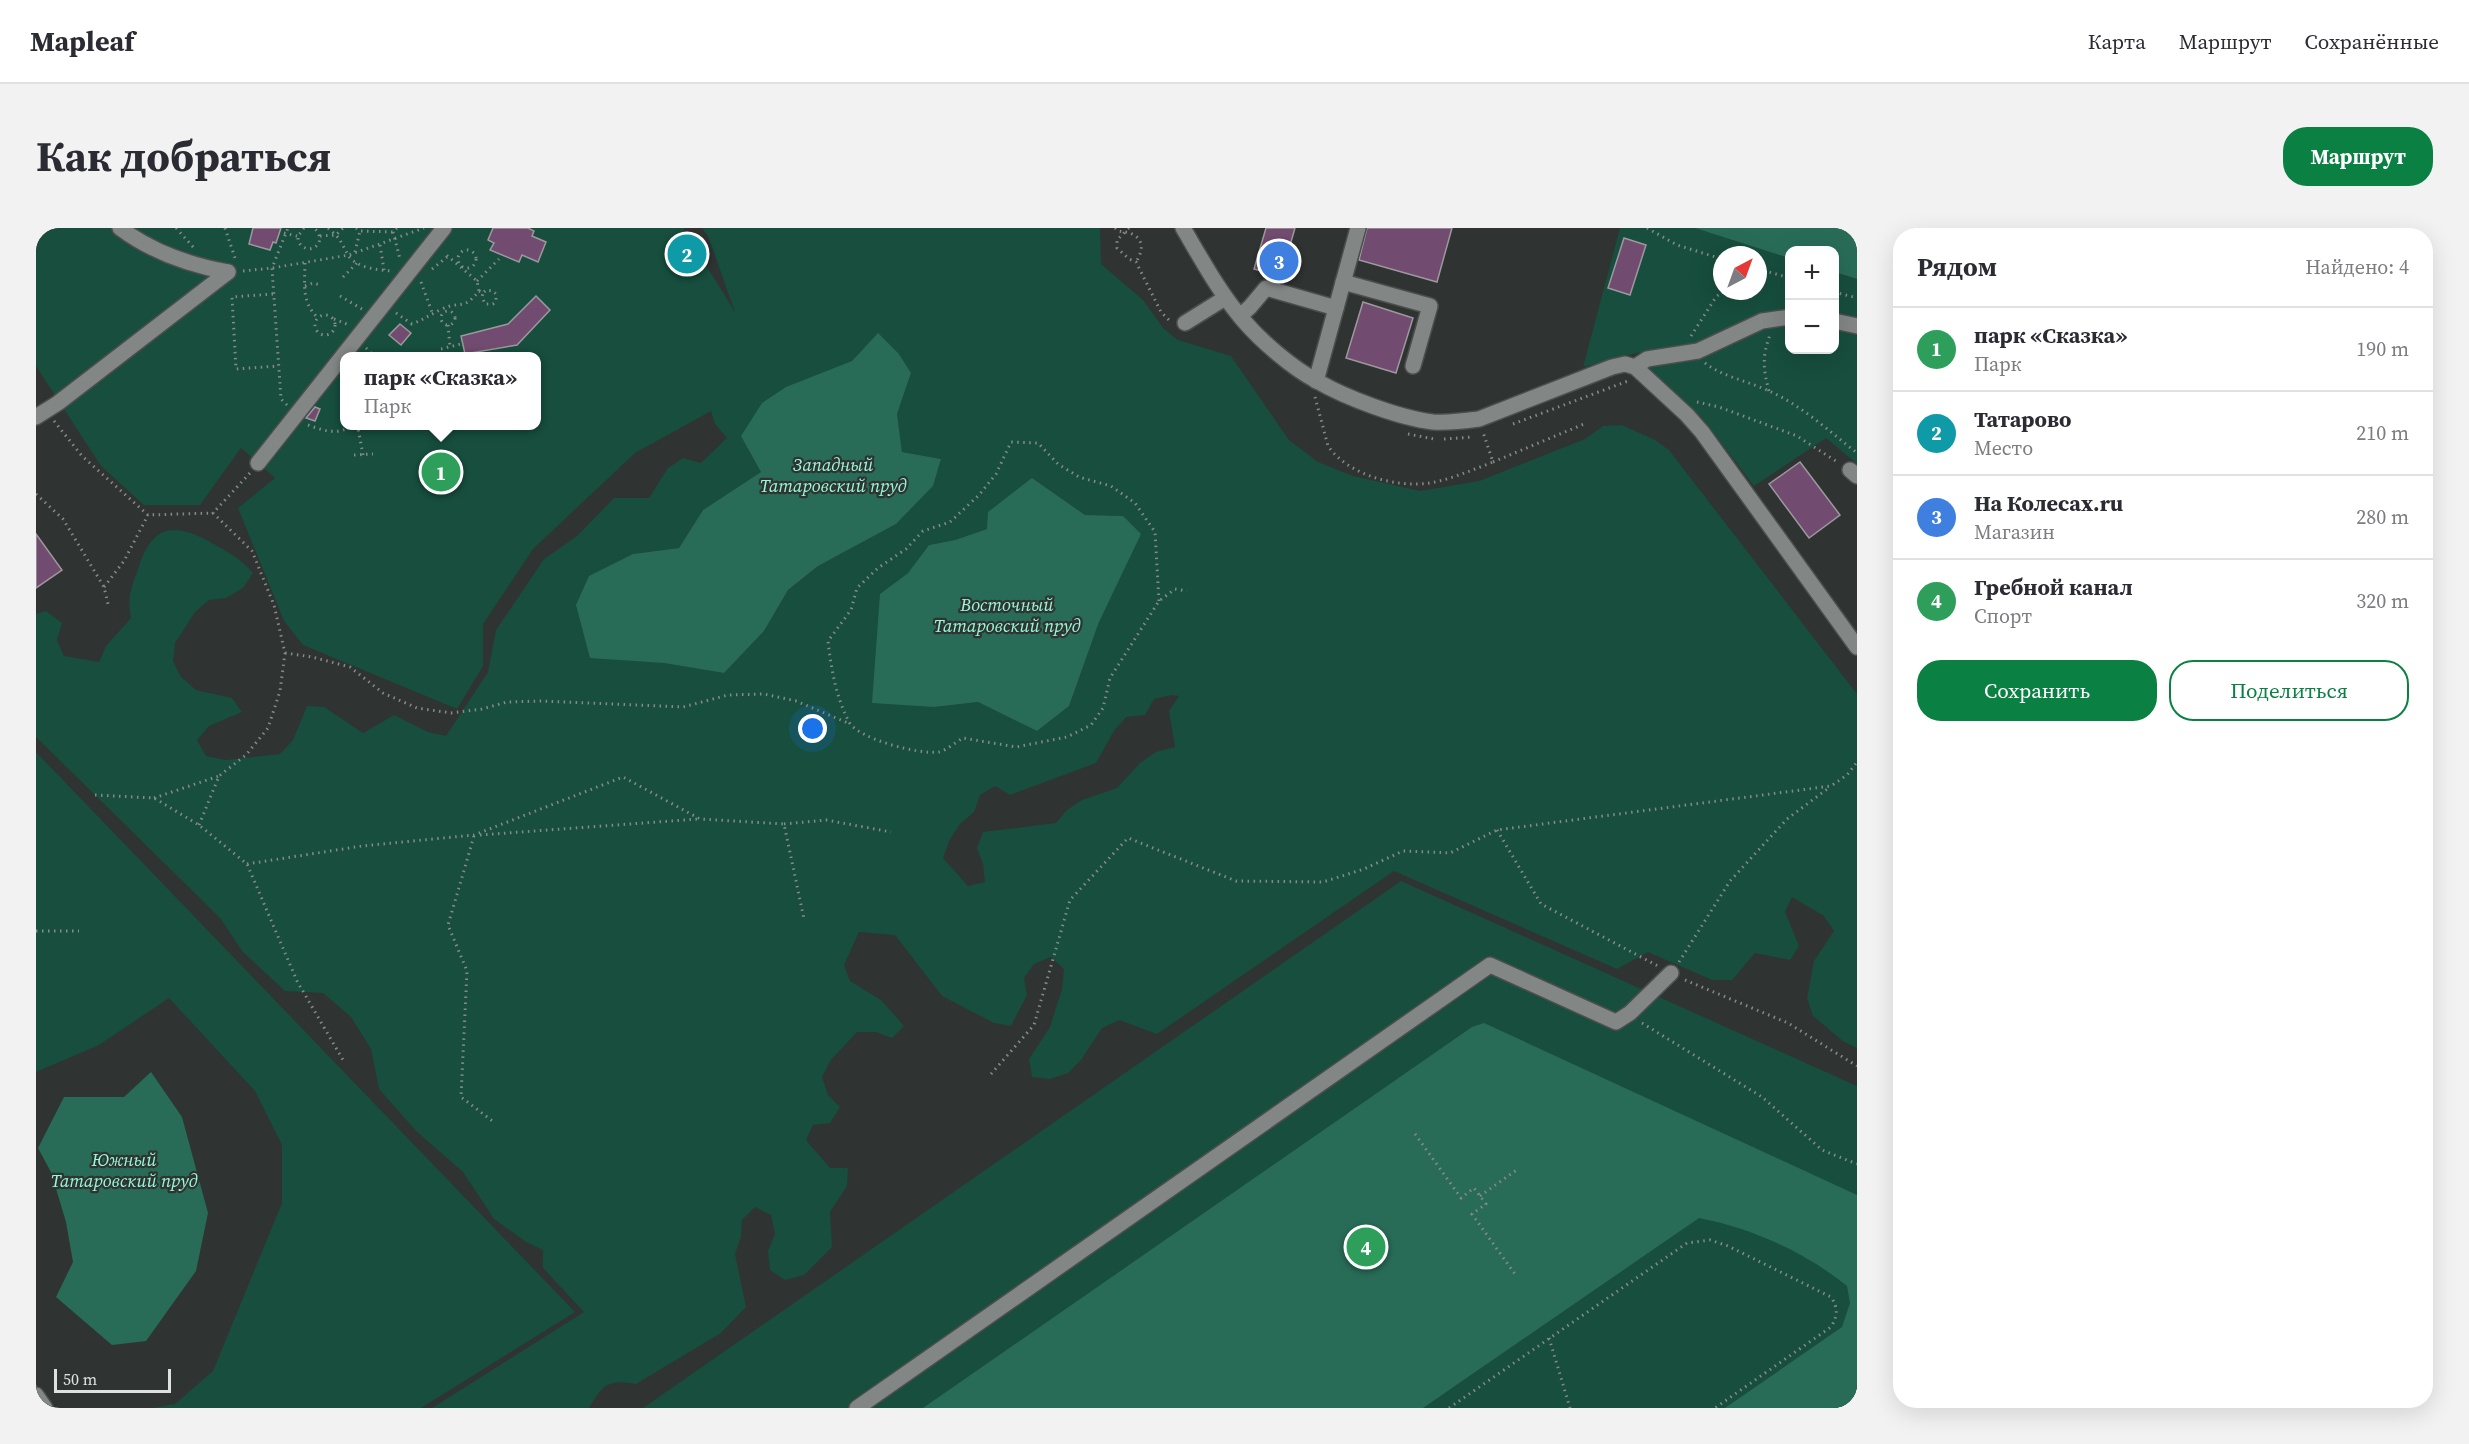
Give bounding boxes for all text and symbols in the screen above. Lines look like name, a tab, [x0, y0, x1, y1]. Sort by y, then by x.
text: Mapleaf	[30, 22, 134, 60]
text: Карта	[2088, 27, 2146, 56]
text: Маршрут	[2179, 27, 2272, 56]
text: Сохранённые	[2305, 27, 2439, 56]
text: Как добраться	[36, 127, 331, 185]
button: Маршрут	[2283, 127, 2433, 186]
pin: 2	[668, 231, 706, 276]
pin: 3	[1260, 238, 1298, 284]
north arrow	[1713, 246, 1767, 300]
map controls	[1785, 246, 1839, 354]
button: +	[1785, 246, 1839, 300]
text: Рядом	[1917, 249, 1997, 285]
text: Найдено: 4	[2305, 253, 2409, 281]
button: −	[1785, 300, 1839, 354]
text: парк «Сказка»	[1974, 320, 2127, 350]
text: 1	[1931, 335, 1942, 363]
text: 190 m	[2356, 335, 2409, 363]
text: Парк	[1974, 350, 2022, 378]
popup	[340, 352, 541, 430]
text: парк «Сказка»	[364, 362, 517, 392]
text: Парк	[364, 392, 411, 420]
text: Татарово	[1974, 404, 2071, 434]
text: 2	[1931, 419, 1942, 447]
text: 210 m	[2356, 419, 2409, 447]
text: Место	[1974, 434, 2033, 462]
pin: 1	[422, 450, 460, 494]
water label: Западный Татаровский пруд	[760, 452, 907, 498]
text: На Колесах.ru	[1974, 488, 2123, 518]
text: 3	[1931, 503, 1942, 531]
text: 280 m	[2356, 503, 2409, 531]
text: Магазин	[1974, 518, 2055, 546]
text: Гребной канал	[1974, 572, 2133, 602]
text: 4	[1931, 587, 1942, 615]
text: 320 m	[2356, 587, 2409, 615]
water label: Восточный Татаровский пруд	[934, 592, 1081, 638]
text: Спорт	[1974, 602, 2032, 630]
button: Сохранить	[1917, 660, 2157, 721]
button: Поделиться	[2169, 660, 2409, 721]
your location	[798, 714, 827, 743]
water label: Южный Татаровский пруд	[51, 1147, 198, 1193]
pin: 4	[1346, 1224, 1386, 1270]
scale bar	[54, 1366, 171, 1394]
text: 50 m	[63, 1368, 97, 1390]

